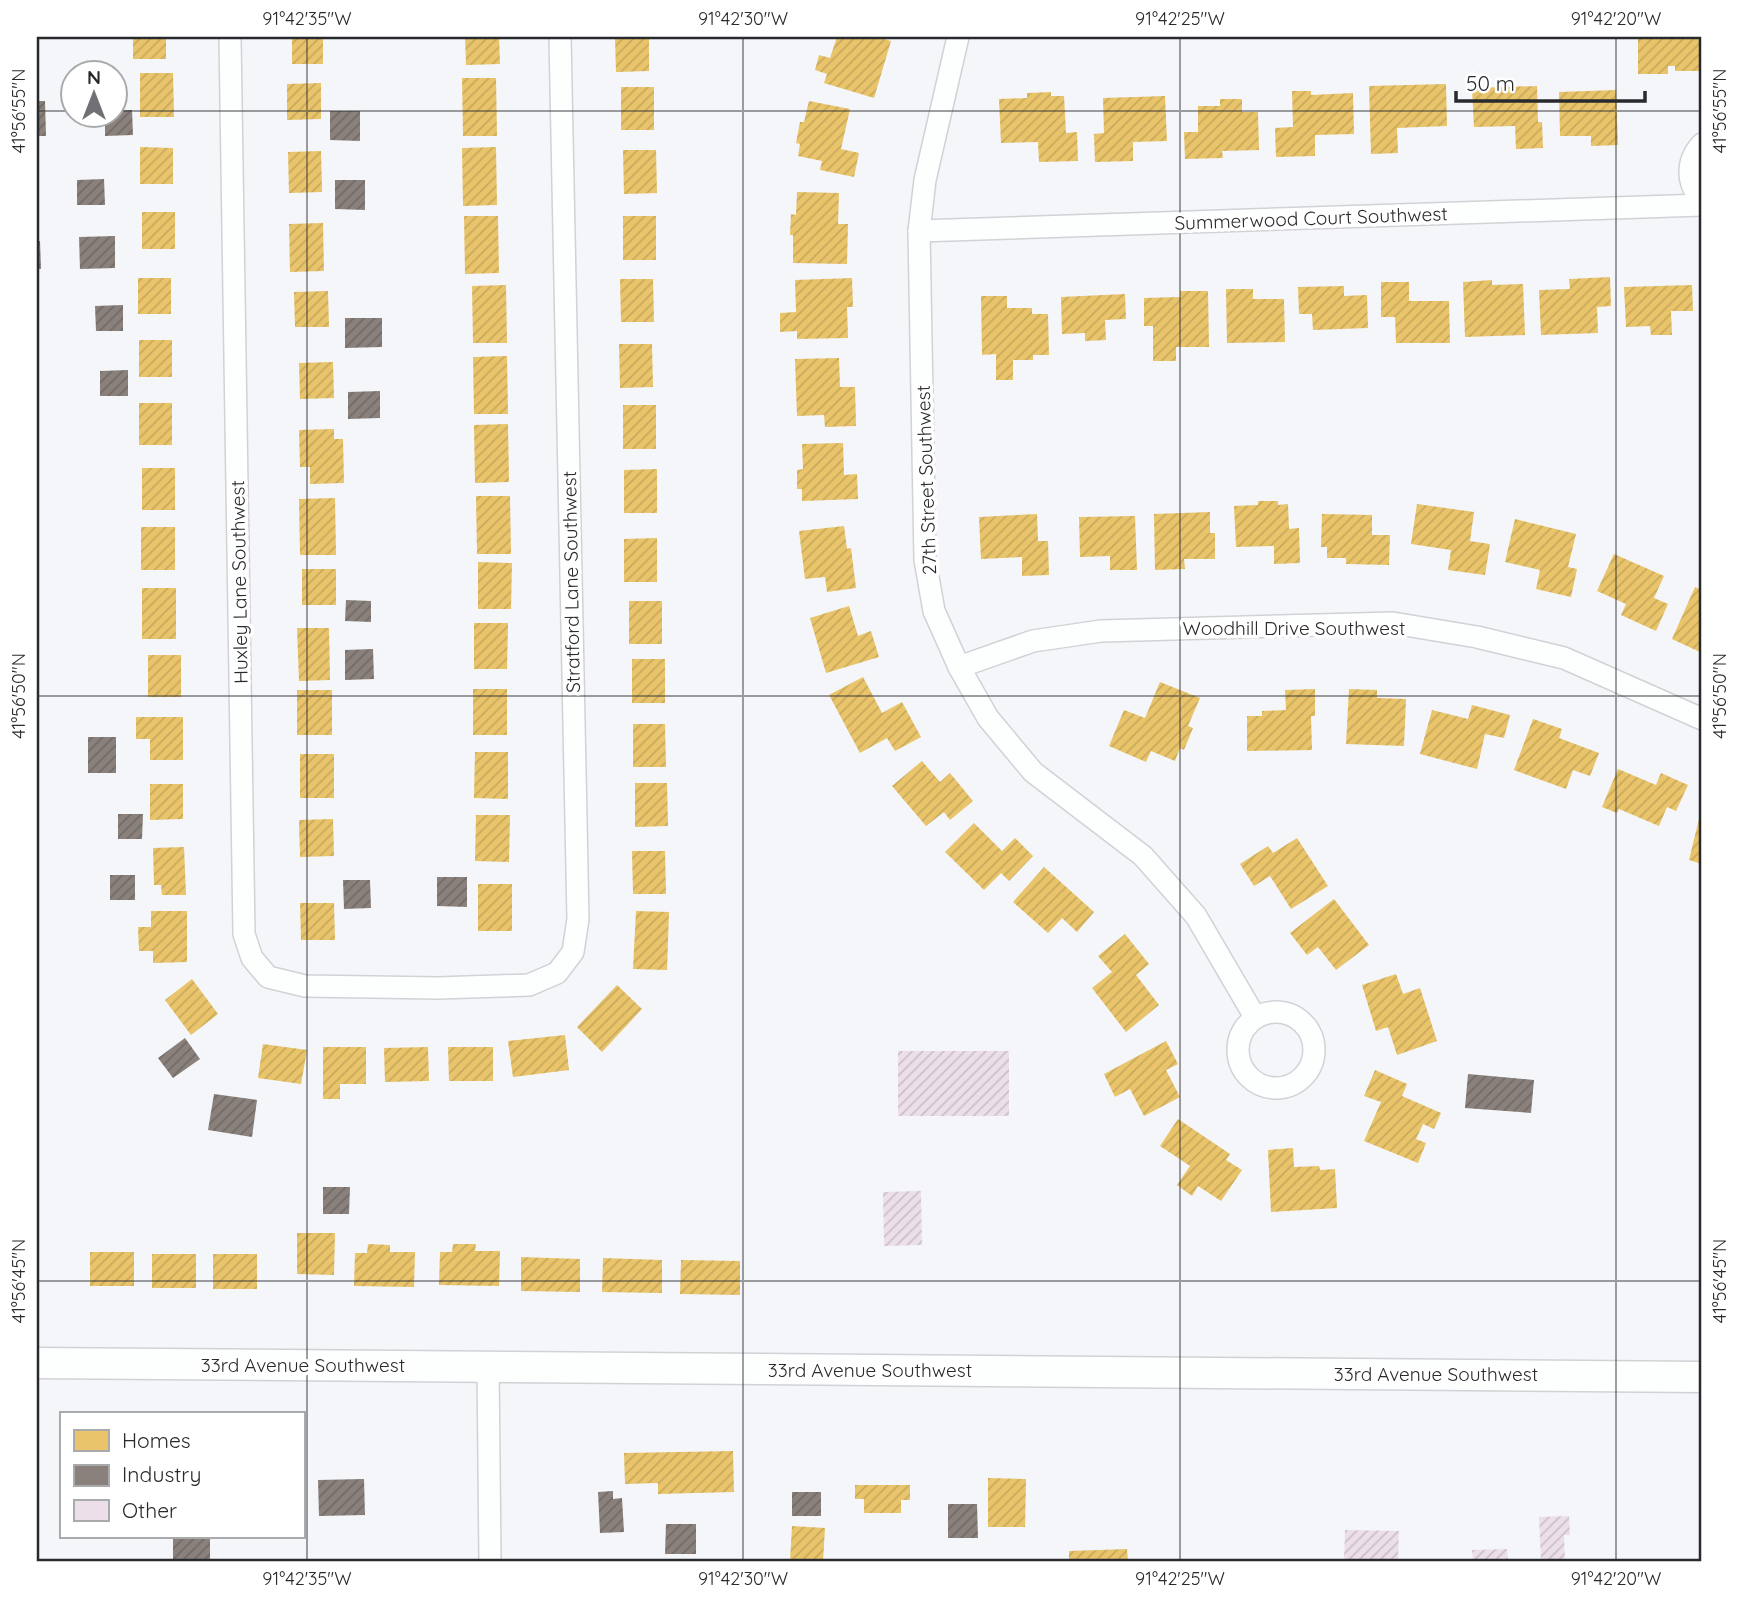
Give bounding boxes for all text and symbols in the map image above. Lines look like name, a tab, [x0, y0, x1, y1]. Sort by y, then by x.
text: 91°42'35"W	[262, 7, 352, 30]
text: 91°42'30"W	[698, 7, 788, 30]
text: 91°42'25"W	[1135, 7, 1225, 30]
text: 91°42'20"W	[1571, 7, 1661, 30]
north arrow	[60, 60, 130, 130]
scale bar	[1456, 60, 1644, 104]
text: N	[87, 65, 101, 89]
text: 41°56'55"N	[7, 69, 30, 153]
text: 41°56'55"N	[1708, 69, 1731, 153]
text: 50 m	[1466, 70, 1515, 96]
street label: Summerwood Court Southwest	[1174, 201, 1448, 235]
street label: 27th Street Southwest	[911, 385, 941, 575]
street label: Stratford Lane Southwest	[557, 471, 585, 693]
street label: Huxley Lane Southwest	[225, 480, 253, 684]
street label: Woodhill Drive Southwest	[1183, 616, 1405, 640]
text: 41°56'50"N	[7, 653, 30, 739]
text: 41°56'50"N	[1708, 653, 1731, 739]
text: 41°56'45"N	[7, 1239, 30, 1323]
text: 41°56'45"N	[1708, 1239, 1731, 1323]
street label: 33rd Avenue Southwest	[201, 1353, 405, 1377]
street label: 33rd Avenue Southwest	[768, 1358, 972, 1382]
street label: 33rd Avenue Southwest	[1334, 1362, 1538, 1386]
legend	[60, 1412, 304, 1538]
text: Homes	[122, 1427, 191, 1453]
text: Industry	[122, 1461, 201, 1487]
text: Other	[122, 1497, 177, 1523]
text: 91°42'35"W	[262, 1567, 352, 1590]
text: 91°42'30"W	[698, 1567, 788, 1590]
text: 91°42'25"W	[1135, 1567, 1225, 1590]
text: 91°42'20"W	[1571, 1567, 1661, 1590]

